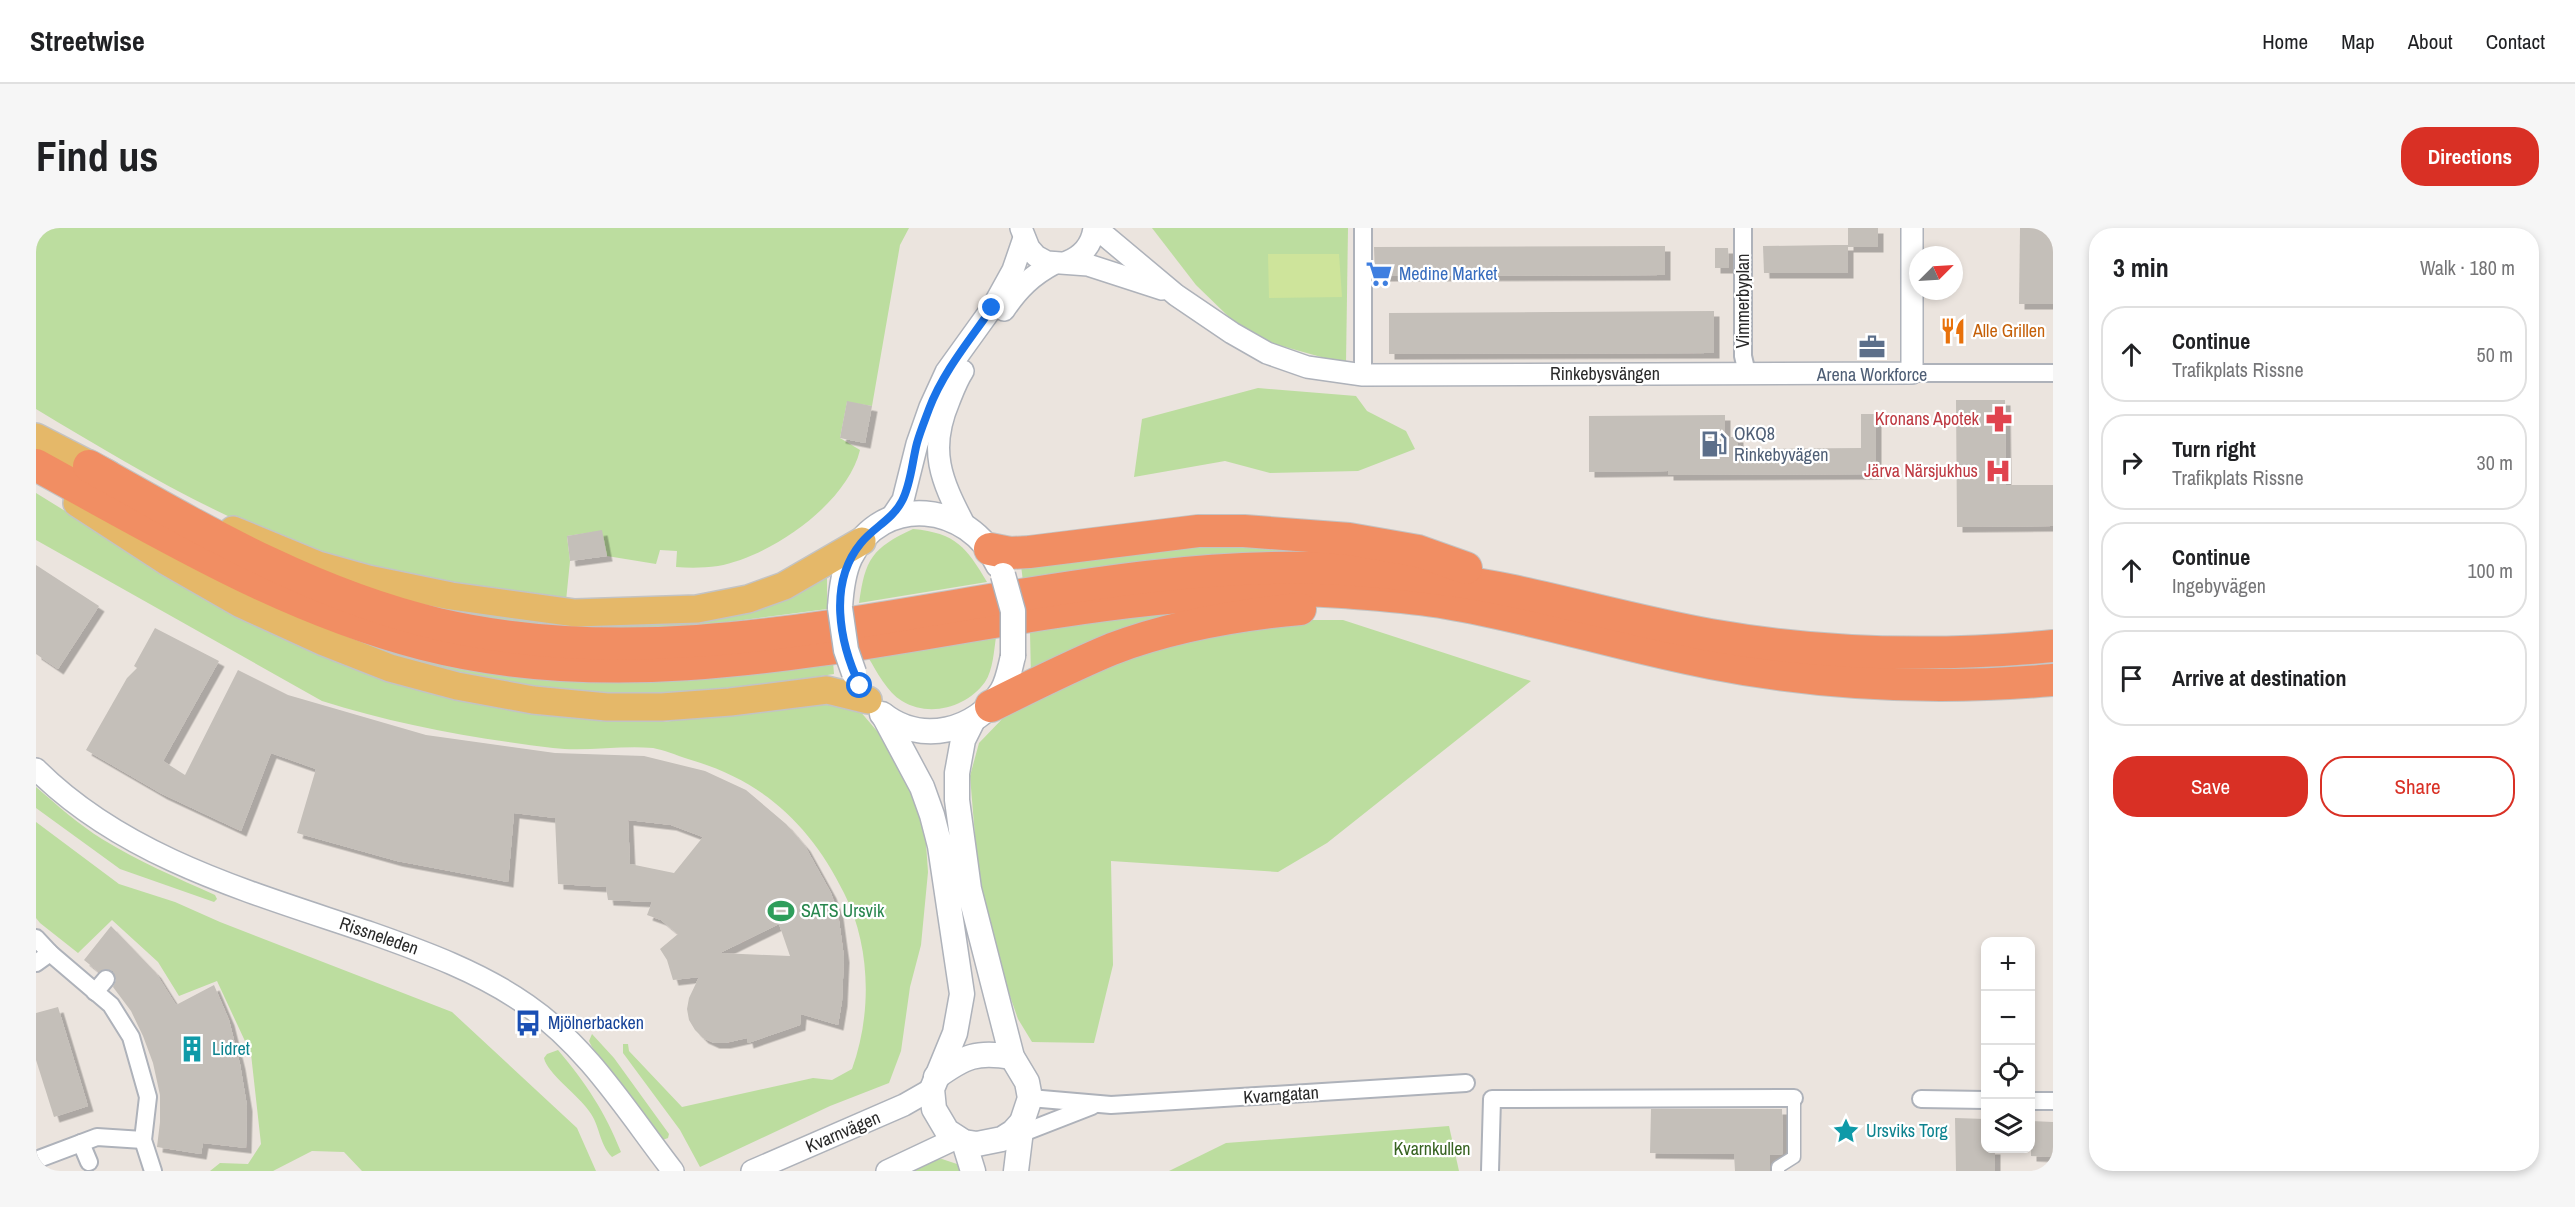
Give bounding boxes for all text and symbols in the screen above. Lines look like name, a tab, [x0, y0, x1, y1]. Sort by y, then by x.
text: Streetwise	[30, 22, 145, 60]
text: Home	[2262, 27, 2308, 56]
text: Map	[2341, 27, 2375, 56]
text: About	[2408, 27, 2453, 56]
text: Contact	[2486, 27, 2545, 56]
button: Directions	[2401, 127, 2539, 186]
text: Find us	[36, 128, 158, 184]
north arrow	[1909, 246, 1963, 300]
text: 3 min	[2113, 250, 2169, 285]
street label: Vimmerbyplan	[1730, 254, 1755, 348]
text: Walk · 180 m	[2420, 254, 2515, 281]
supermarket icon: Medine Market	[1364, 259, 1394, 289]
place label: Medine Market	[1399, 261, 1497, 286]
route end	[978, 294, 1004, 320]
restaurant icon: Alle Grillen	[1938, 316, 1968, 346]
place label: Alle Grillen	[1972, 318, 2045, 343]
text: Continue	[2172, 326, 2250, 356]
office icon: Arena Workforce	[1857, 332, 1887, 362]
icon: ahead	[2115, 338, 2148, 371]
text: 50 m	[2477, 341, 2513, 368]
text: Trafikplats Rissne	[2172, 356, 2304, 383]
street label: Rinkebysvängen	[1550, 361, 1660, 386]
place label: Arena Workforce	[1816, 362, 1927, 387]
pharmacy icon: Kronans Apotek	[1984, 404, 2014, 434]
place label: Kronans Apotek	[1875, 406, 1980, 431]
place label: OKQ8 Rinkebyvägen	[1734, 421, 1828, 467]
fuel station icon: OKQ8 Rinkebyvägen	[1699, 429, 1729, 459]
text: Turn right	[2172, 434, 2256, 464]
icon: right	[2115, 446, 2148, 479]
text: 30 m	[2477, 449, 2513, 476]
hospital icon: Järva Närsjukhus	[1983, 456, 2013, 486]
place label: Järva Närsjukhus	[1864, 458, 1978, 483]
text: Trafikplats Rissne	[2172, 464, 2304, 491]
text: Continue	[2172, 542, 2250, 572]
icon: ahead	[2115, 554, 2148, 587]
text: 100 m	[2467, 557, 2513, 584]
text: Ingebyvägen	[2172, 572, 2266, 599]
icon: arrive	[2115, 662, 2148, 695]
text: Arrive at destination	[2172, 663, 2346, 693]
route start	[846, 672, 872, 698]
button: Save	[2113, 756, 2308, 817]
button: Share	[2320, 756, 2515, 817]
sports icon: SATS Ursvik	[766, 896, 796, 926]
place label: SATS Ursvik	[801, 898, 885, 923]
street label: Rissneleden	[336, 910, 422, 961]
map controls	[1981, 937, 2035, 1153]
button: +	[1981, 937, 2035, 991]
button: −	[1981, 991, 2035, 1045]
bus stop icon: Mjölnerbacken	[513, 1008, 543, 1038]
place label: Mjölnerbacken	[548, 1010, 644, 1035]
building icon: Lidret	[177, 1034, 207, 1064]
place label: Lidret	[212, 1036, 250, 1061]
button: locate	[1981, 1045, 2035, 1099]
street label: Kvarngatan	[1242, 1079, 1319, 1110]
button: layers	[1981, 1099, 2035, 1153]
street label: Kvarnvägen	[802, 1105, 884, 1158]
place icon: Ursviks Torg	[1831, 1116, 1861, 1146]
place label: Ursviks Torg	[1866, 1118, 1949, 1143]
park label: Kvarnkullen	[1393, 1136, 1471, 1161]

